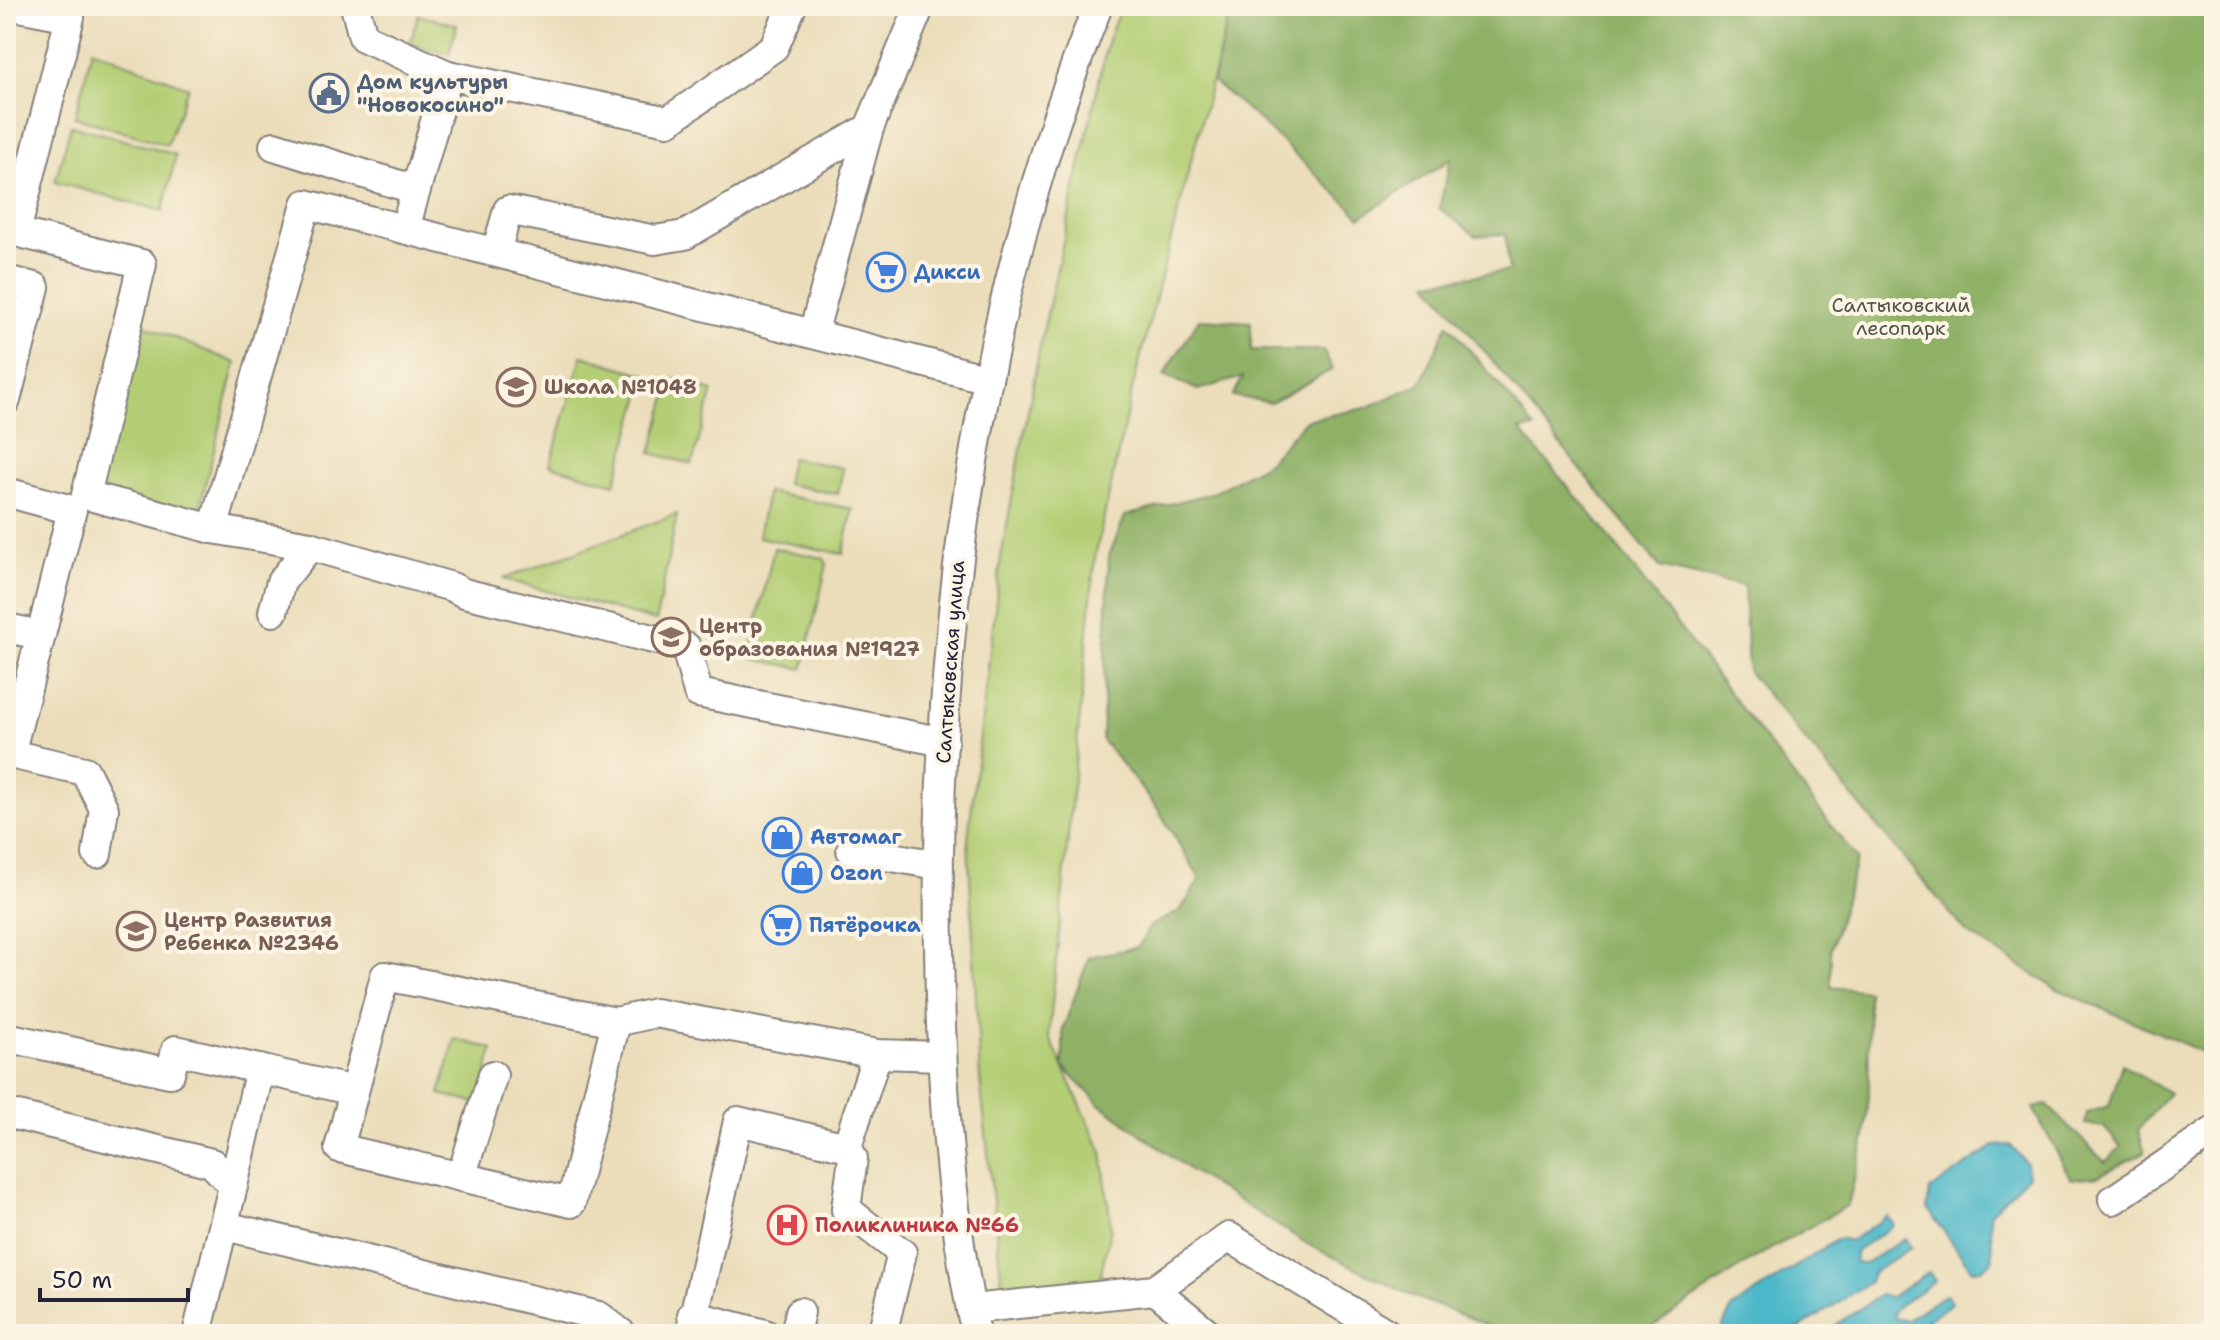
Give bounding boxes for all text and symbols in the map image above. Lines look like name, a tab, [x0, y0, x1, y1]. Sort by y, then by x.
place label: Дом культуры "Новокосино"	[357, 69, 508, 118]
public building icon: Дом культуры "Новокосино"	[308, 72, 350, 114]
supermarket icon: Дикси	[865, 251, 907, 293]
place label: Дикси	[914, 259, 980, 285]
park label: Салтыковский лесопарк	[1832, 292, 1970, 341]
school or university icon: Школа №1048	[495, 366, 537, 408]
place label: Школа №1048	[544, 374, 697, 400]
street label: Салтыковская улица	[930, 559, 970, 764]
place label: Центр образования №1927	[699, 613, 920, 662]
school or university icon: Центр образования №1927	[650, 616, 692, 658]
shop icon: Автомаг	[761, 816, 803, 858]
place label: Автомаг	[810, 824, 903, 850]
shop icon: Ozon	[781, 852, 823, 894]
place label: Ozon	[830, 860, 883, 886]
supermarket icon: Пятёрочка	[760, 904, 802, 946]
place label: Центр Развития Ребенка №2346	[164, 907, 339, 956]
school or university icon: Центр Развития Ребенка №2346	[115, 910, 157, 952]
place label: Пятёрочка	[809, 912, 921, 938]
hospital icon: Поликлиника №66	[766, 1204, 808, 1246]
place label: Поликлиника №66	[815, 1212, 1019, 1238]
scale bar	[40, 1252, 188, 1302]
text: 50 m	[52, 1264, 112, 1296]

